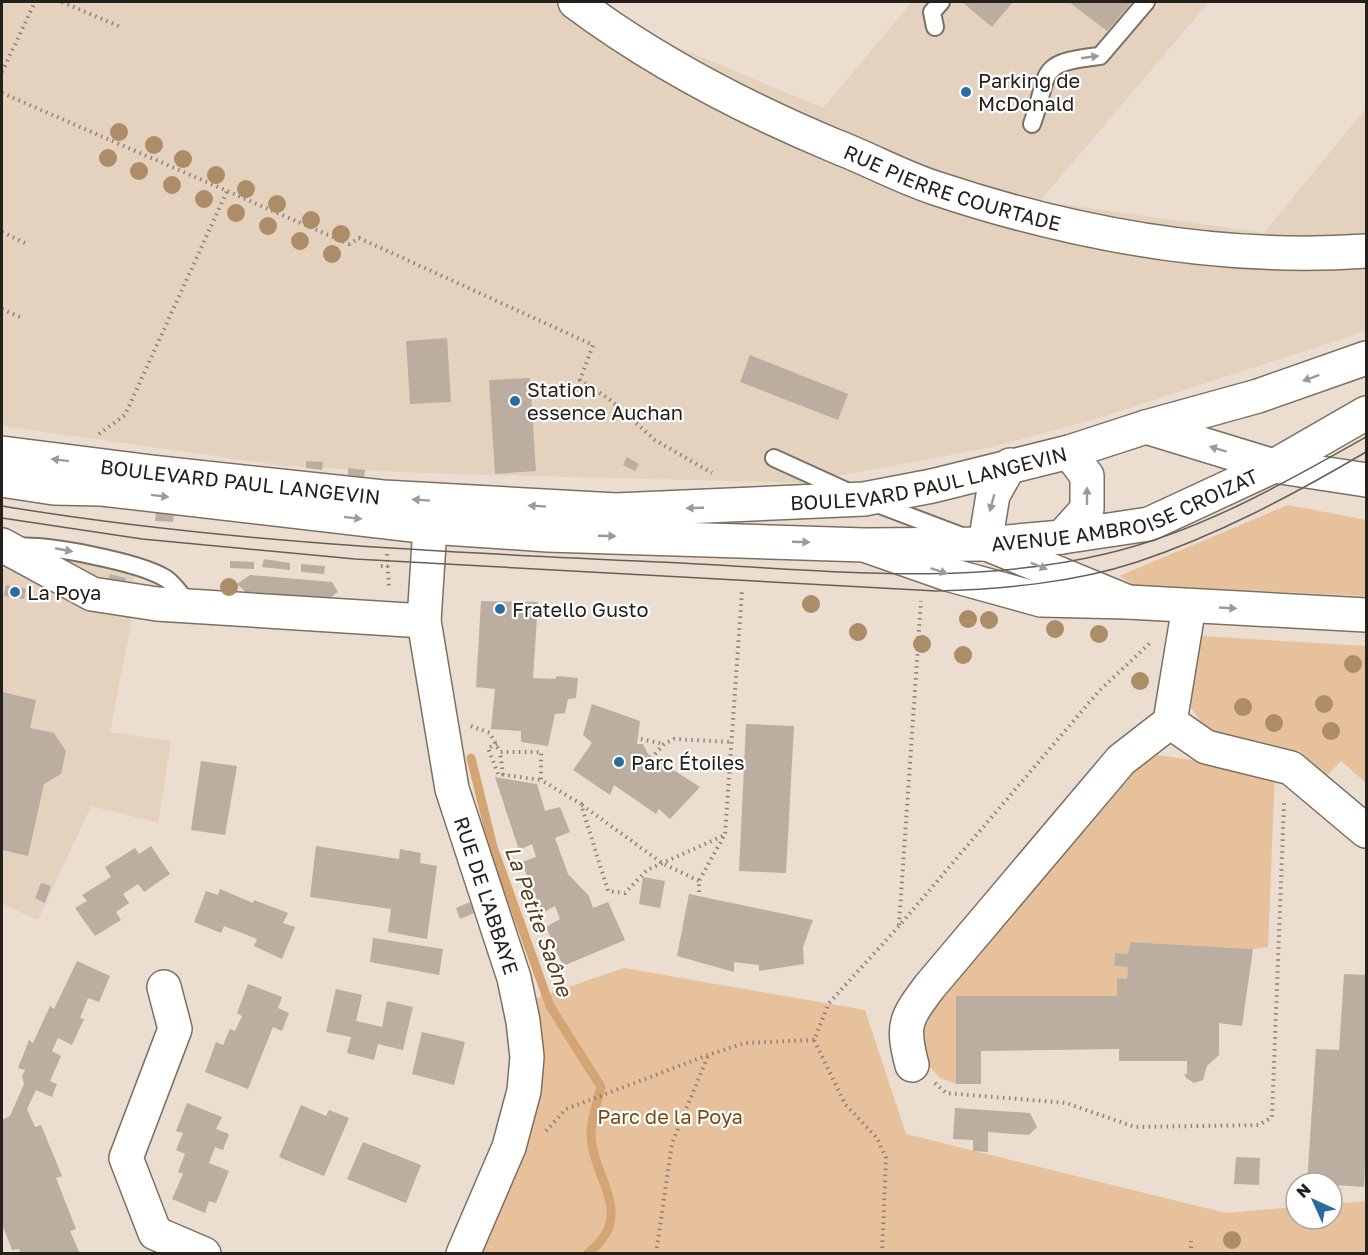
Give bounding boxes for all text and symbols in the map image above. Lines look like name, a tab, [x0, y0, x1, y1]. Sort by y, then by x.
one-way arrow	[1080, 52, 1099, 61]
place label: Parking de McDonald	[978, 68, 1080, 115]
marker: Parking de McDonald	[959, 85, 973, 99]
street label: RUE PIERRE COURTADE	[841, 139, 1063, 235]
one-way arrow	[1302, 373, 1320, 383]
place label: Station essence Auchan	[527, 377, 683, 424]
marker: Station essence Auchan	[508, 394, 522, 408]
street label: BOULEVARD PAUL LANGEVIN	[790, 441, 1069, 514]
one-way arrow	[1208, 444, 1226, 453]
street label: BOULEVARD PAUL LANGEVIN	[99, 454, 382, 509]
one-way arrow	[51, 456, 70, 465]
street label: AVENUE AMBROISE CROIZAT	[990, 463, 1262, 555]
one-way arrow	[1082, 487, 1092, 506]
one-way arrow	[150, 491, 169, 501]
one-way arrow	[986, 493, 996, 512]
one-way arrow	[412, 495, 431, 504]
one-way arrow	[527, 502, 546, 511]
one-way arrow	[685, 503, 704, 512]
one-way arrow	[344, 513, 363, 523]
one-way arrow	[597, 532, 616, 541]
one-way arrow	[792, 538, 811, 547]
one-way arrow	[55, 546, 74, 555]
one-way arrow	[1030, 561, 1048, 571]
one-way arrow	[930, 567, 948, 576]
place label: La Poya	[27, 580, 101, 604]
marker: La Poya	[8, 585, 22, 599]
place label: Fratello Gusto	[512, 597, 649, 621]
marker: Fratello Gusto	[493, 602, 507, 616]
one-way arrow	[1219, 604, 1238, 613]
place label: Parc Étoiles	[631, 750, 745, 774]
marker: Parc Étoiles	[612, 755, 626, 769]
street label: RUE DE L'ABBAYE	[450, 813, 524, 977]
water label: La Petite Saône	[500, 842, 579, 1001]
park label: Parc de la Poya	[597, 1104, 743, 1128]
north arrow	[1284, 1171, 1344, 1231]
text: N	[1292, 1179, 1315, 1202]

